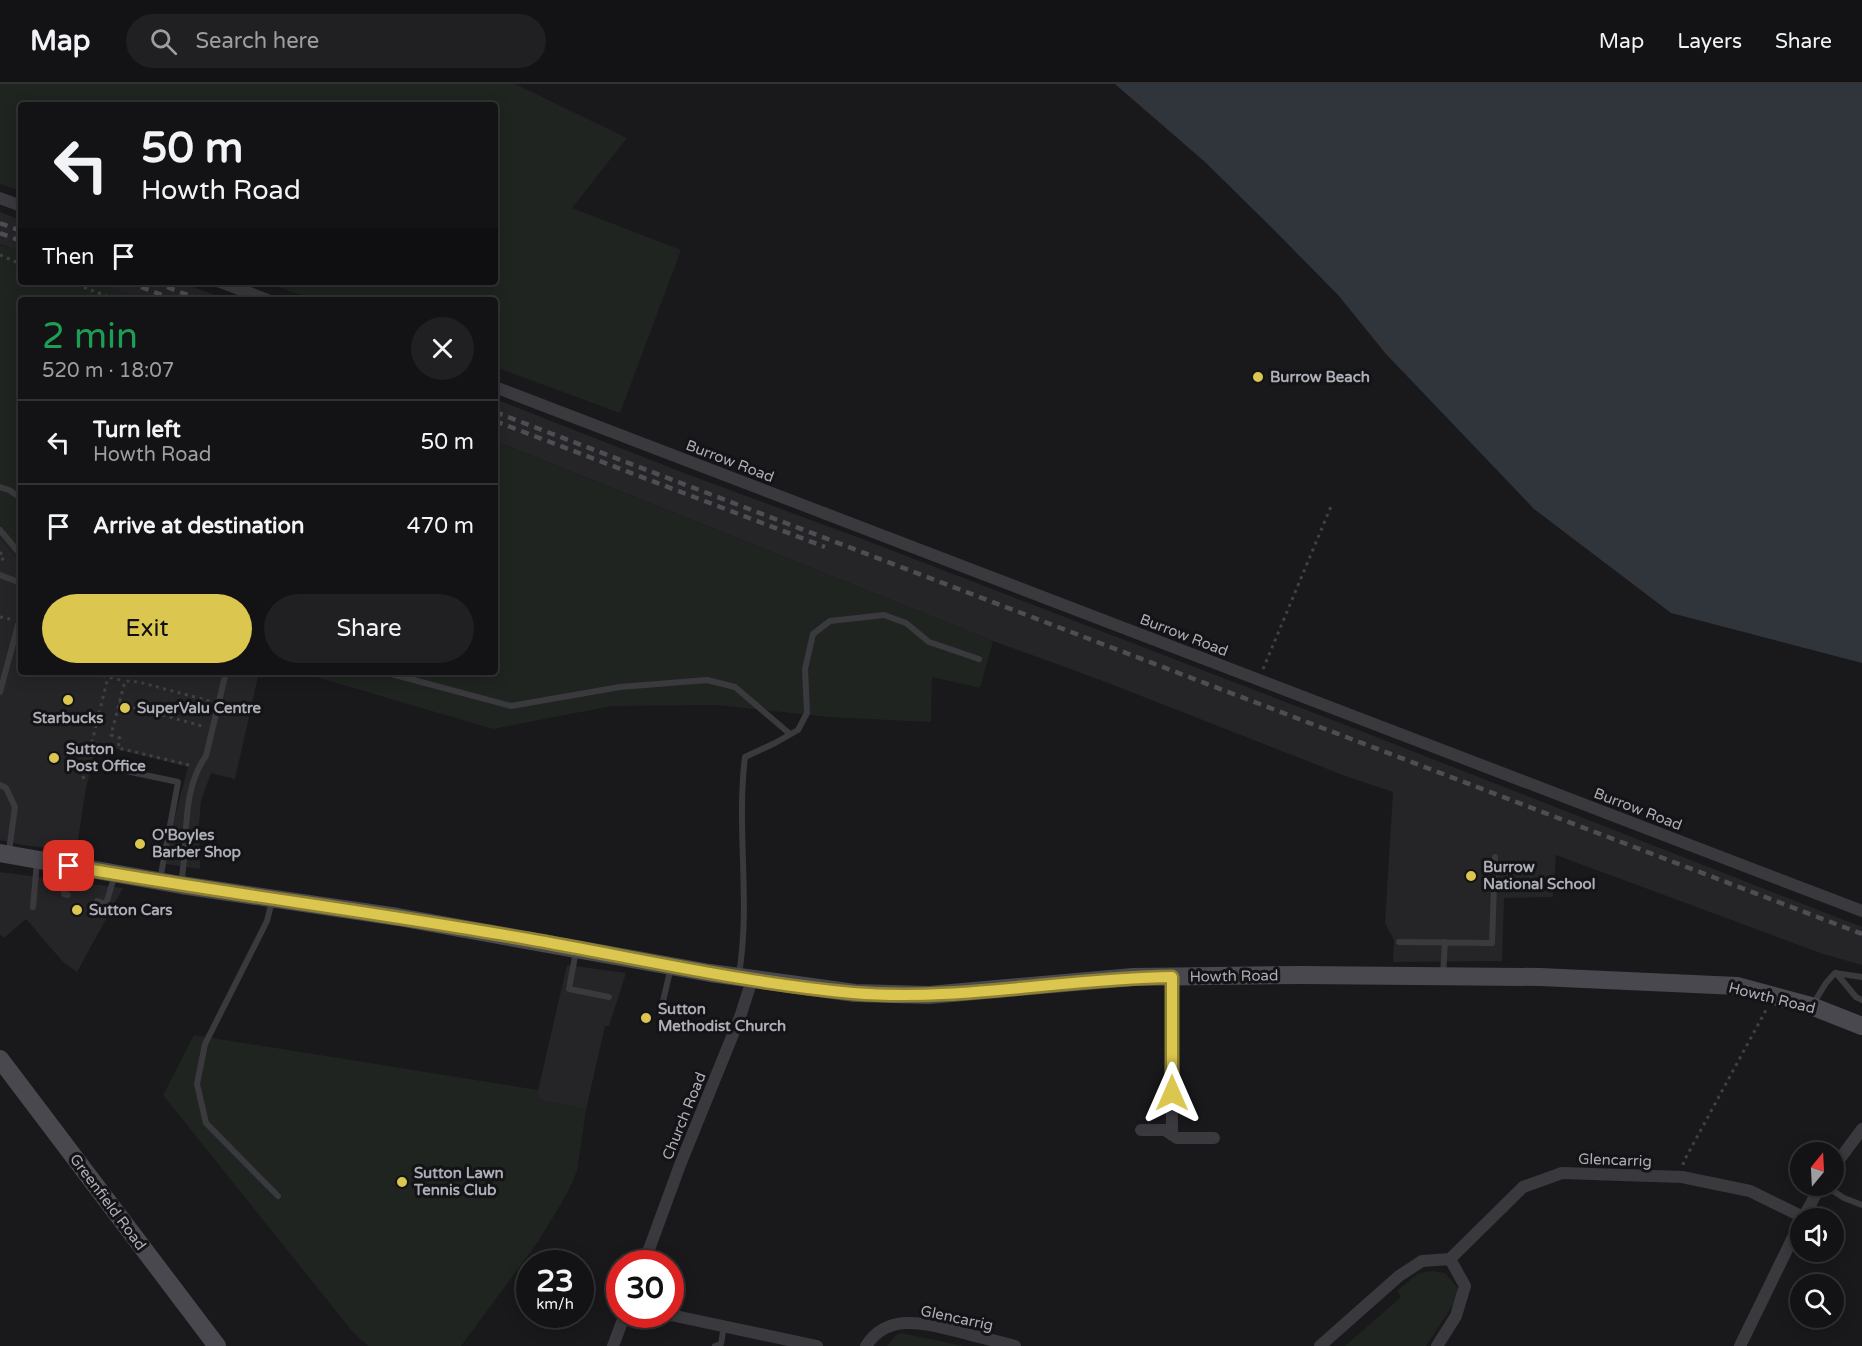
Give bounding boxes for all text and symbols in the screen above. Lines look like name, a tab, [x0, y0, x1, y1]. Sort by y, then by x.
search box	[126, 14, 546, 68]
text: Map	[30, 24, 90, 58]
icon: search	[147, 25, 180, 58]
text: Search here	[195, 28, 319, 54]
text: Map	[1599, 29, 1644, 54]
text: Layers	[1677, 29, 1742, 54]
text: Share	[1775, 29, 1832, 54]
text: 50 m	[141, 123, 243, 174]
icon: left	[42, 126, 120, 204]
text: Howth Road	[141, 174, 301, 207]
icon: arrive	[107, 240, 140, 273]
text: Then	[42, 244, 95, 270]
text: 2 min	[42, 315, 138, 358]
button: close	[411, 317, 474, 380]
text: 520 m · 18:07	[42, 359, 174, 383]
place label: Burrow Beach	[1270, 368, 1370, 386]
marker: Burrow Beach	[1251, 370, 1265, 384]
text: Turn left	[93, 417, 181, 443]
icon: left	[42, 426, 75, 459]
text: 50 m	[420, 429, 474, 455]
street label: Burrow Road	[683, 436, 777, 486]
text: Howth Road	[93, 443, 211, 467]
icon: arrive	[42, 510, 75, 543]
text: Arrive at destination	[93, 513, 304, 539]
text: 470 m	[407, 513, 474, 539]
button: Exit	[42, 594, 252, 663]
button: Share	[264, 594, 474, 663]
street label: Burrow Road	[1137, 610, 1231, 660]
marker: Starbucks	[61, 693, 75, 707]
place label: SuperValu Centre	[137, 699, 262, 718]
marker: SuperValu Centre	[118, 701, 132, 715]
place label: Starbucks	[33, 709, 103, 727]
place label: Sutton Post Office	[66, 740, 146, 775]
marker: Sutton Post Office	[47, 751, 61, 765]
street label: Burrow Road	[1591, 784, 1685, 834]
place label: O'Boyles Barber Shop	[152, 826, 242, 862]
marker: O'Boyles Barber Shop	[133, 837, 147, 851]
pin	[43, 840, 94, 891]
icon: arrive	[52, 849, 85, 882]
place label: Burrow National School	[1483, 858, 1595, 893]
marker: Burrow National School	[1464, 869, 1478, 883]
place label: Sutton Cars	[89, 901, 173, 919]
marker: Sutton Cars	[70, 903, 84, 917]
street label: Howth Road	[1189, 966, 1279, 986]
street label: Howth Road	[1727, 979, 1817, 1017]
place label: Sutton Methodist Church	[658, 1000, 786, 1035]
marker: Sutton Methodist Church	[639, 1011, 653, 1025]
position arrow	[1140, 1061, 1204, 1125]
street label: Church Road	[658, 1070, 710, 1162]
north arrow	[1790, 1142, 1844, 1196]
map controls	[1790, 1142, 1844, 1328]
street label: Greenfield Road	[66, 1150, 150, 1254]
street label: Glencarrig	[1578, 1150, 1652, 1170]
place label: Sutton Lawn Tennis Club	[413, 1164, 504, 1199]
marker: Sutton Lawn Tennis Club	[395, 1175, 409, 1189]
button: sound	[1790, 1208, 1844, 1262]
speed limit sign: 30	[606, 1250, 684, 1328]
text: 23	[536, 1263, 574, 1300]
button: search	[1790, 1274, 1844, 1328]
text: km/h	[536, 1295, 574, 1313]
street label: Glencarrig	[919, 1302, 995, 1334]

